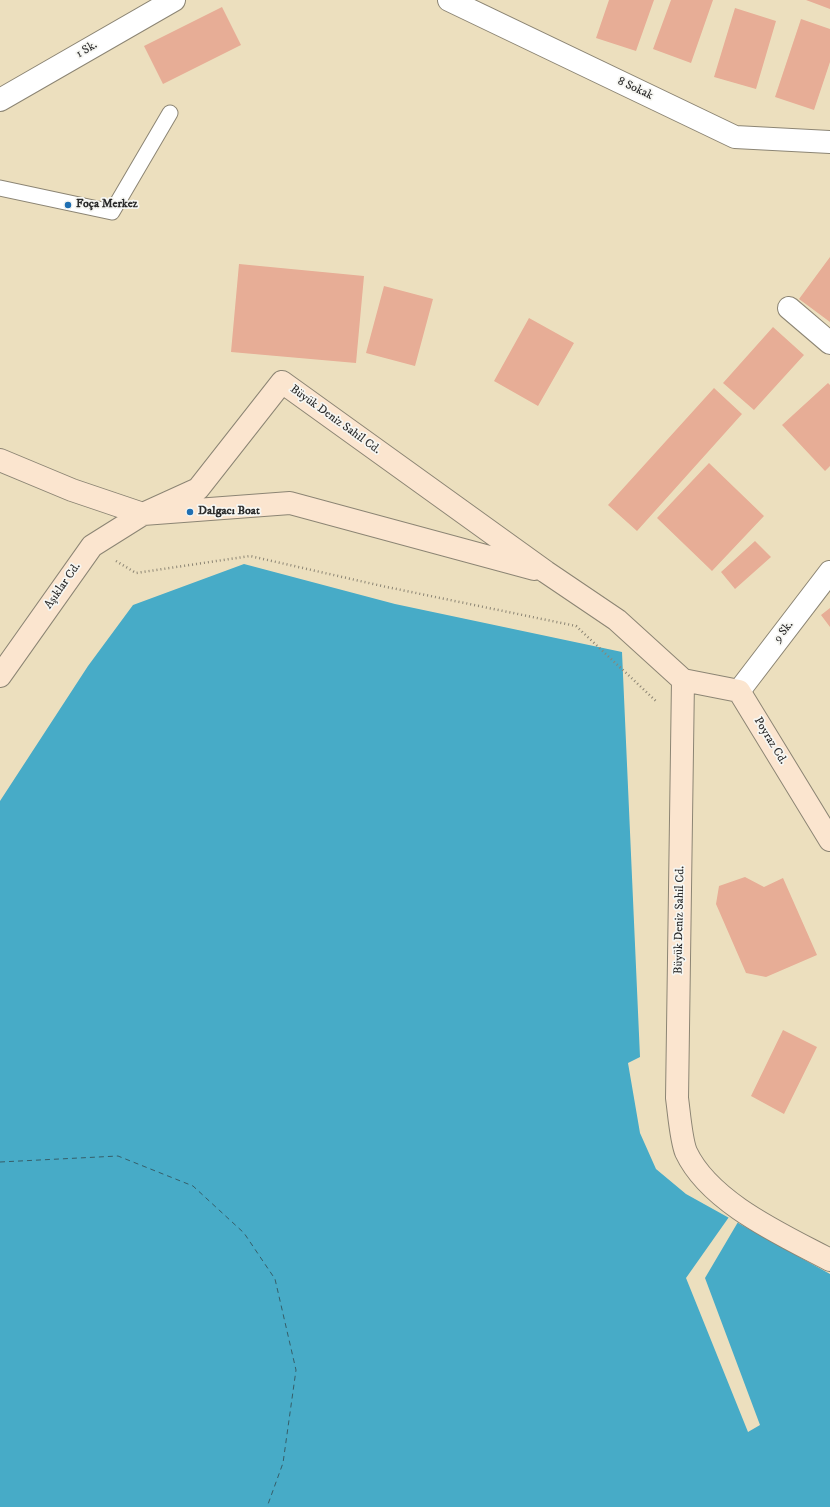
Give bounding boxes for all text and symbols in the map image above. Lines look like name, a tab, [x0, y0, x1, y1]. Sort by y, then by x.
street label: 1 Sk.	[74, 38, 100, 62]
street label: 8 Sokak	[615, 75, 655, 103]
place label: Foça Merkez	[76, 198, 138, 212]
marker: Foça Merkez	[63, 200, 73, 210]
street label: Büyük Deniz Sahil Cd.	[287, 382, 383, 458]
place label: Dalgacı Boat	[198, 505, 260, 519]
marker: Dalgacı Boat	[185, 507, 195, 517]
street label: Aşıklar Cd.	[42, 560, 84, 612]
street label: 9 Sk.	[771, 618, 797, 646]
street label: Poyraz Cd.	[750, 715, 790, 767]
street label: Büyük Deniz Sahil Cd.	[672, 866, 688, 974]

